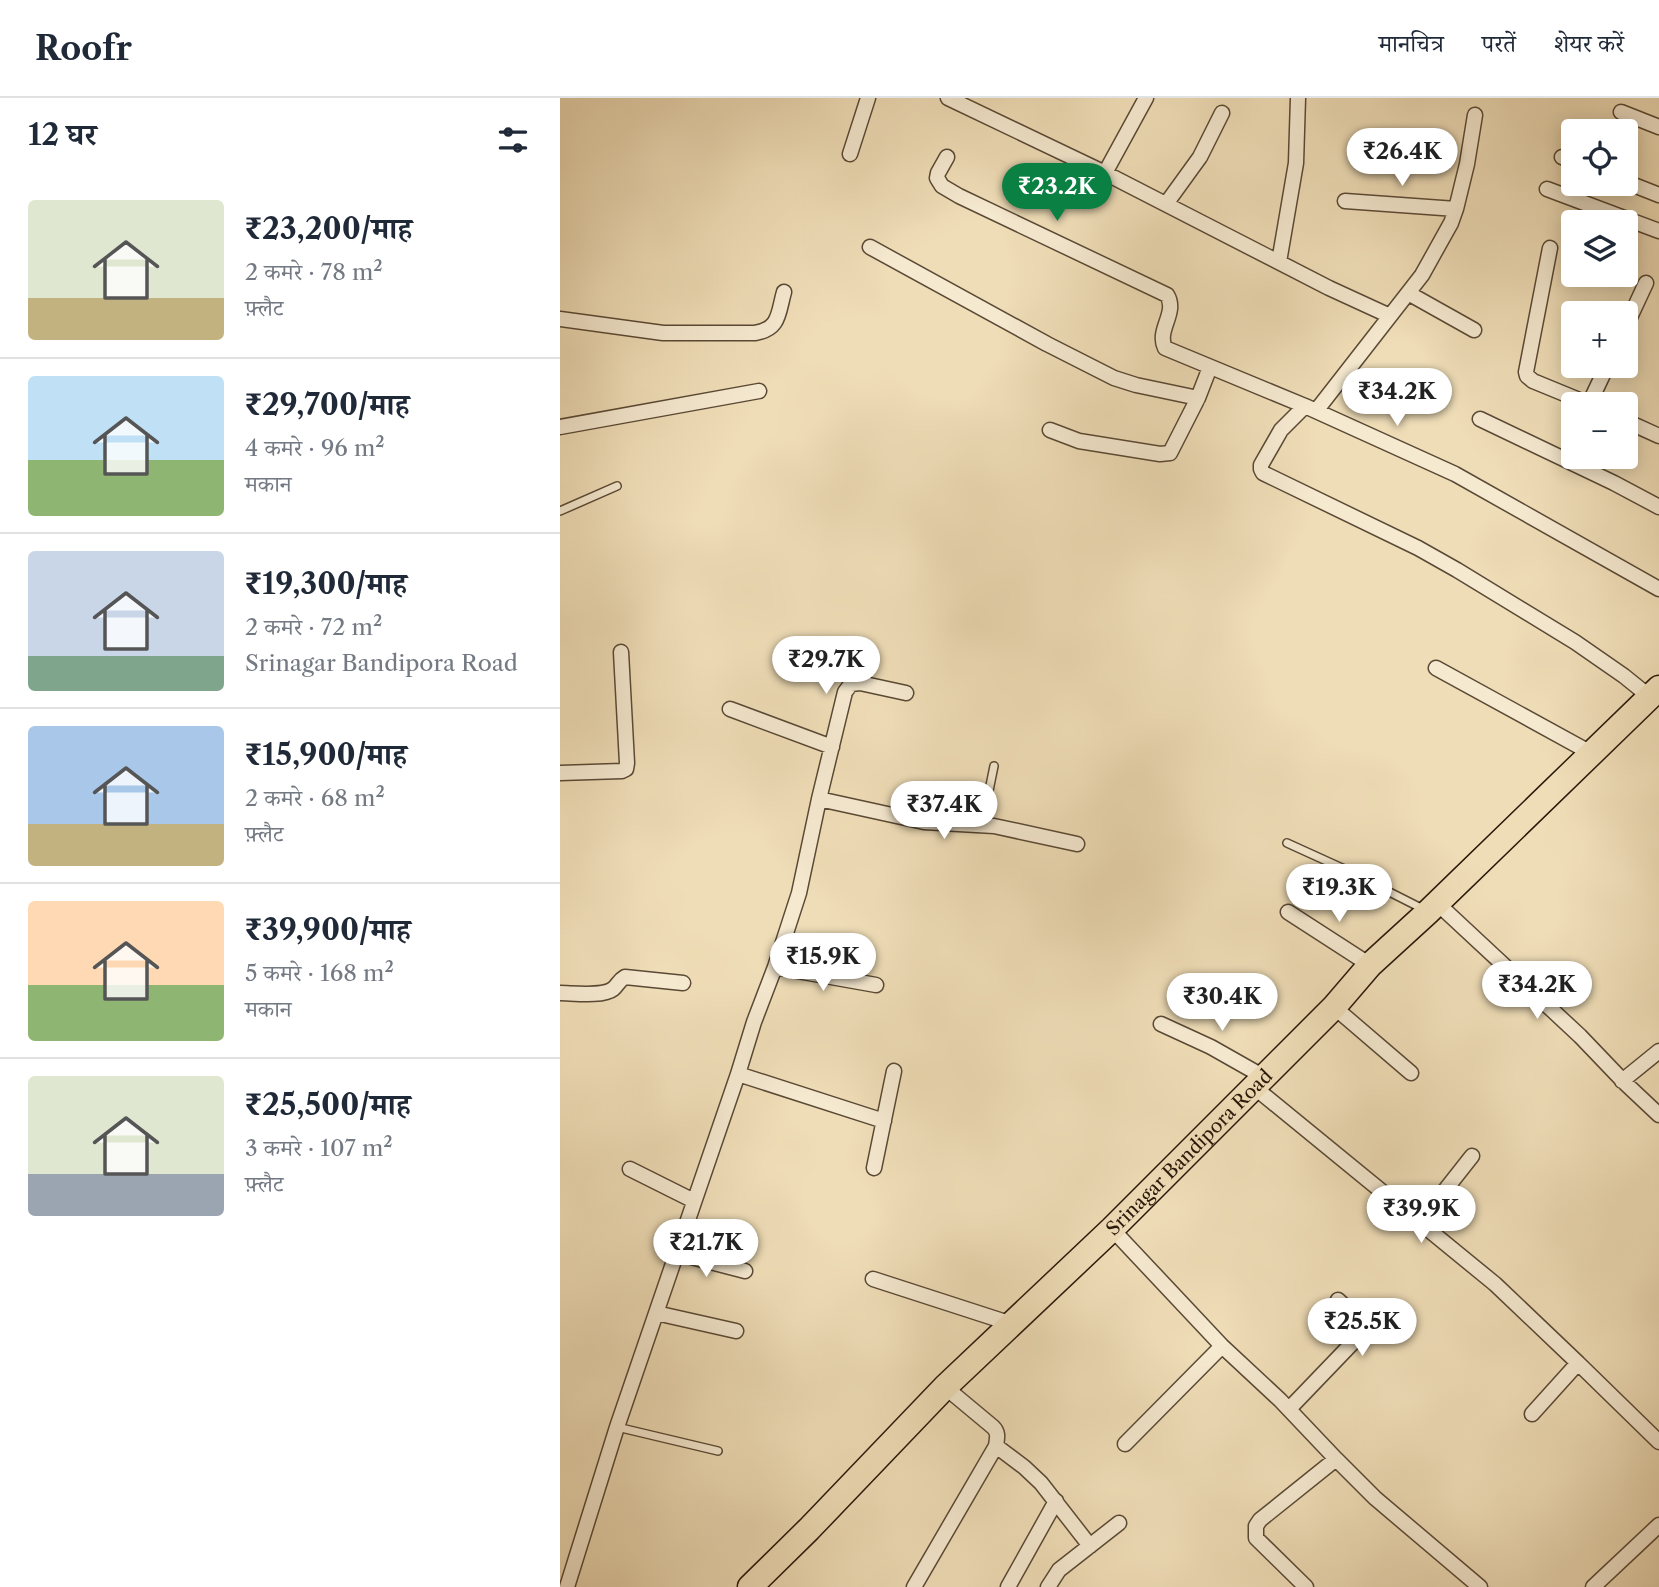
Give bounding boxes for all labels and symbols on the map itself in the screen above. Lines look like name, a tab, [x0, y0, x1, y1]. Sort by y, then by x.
pin: ₹26.4K	[1345, 129, 1459, 188]
pin: ₹23.2K	[1000, 164, 1114, 223]
pin: ₹34.2K	[1340, 368, 1454, 428]
pin: ₹29.7K	[769, 636, 883, 696]
pin: ₹37.4K	[887, 782, 1001, 841]
pin: ₹19.3K	[1282, 864, 1396, 924]
pin: ₹15.9K	[766, 934, 880, 993]
pin: ₹34.2K	[1480, 962, 1594, 1021]
pin: ₹30.4K	[1165, 974, 1279, 1033]
street label: Srinagar Bandipora Road	[1101, 1064, 1277, 1240]
pin: ₹39.9K	[1364, 1186, 1478, 1245]
pin: ₹21.7K	[649, 1220, 763, 1279]
pin: ₹25.5K	[1305, 1298, 1419, 1358]

